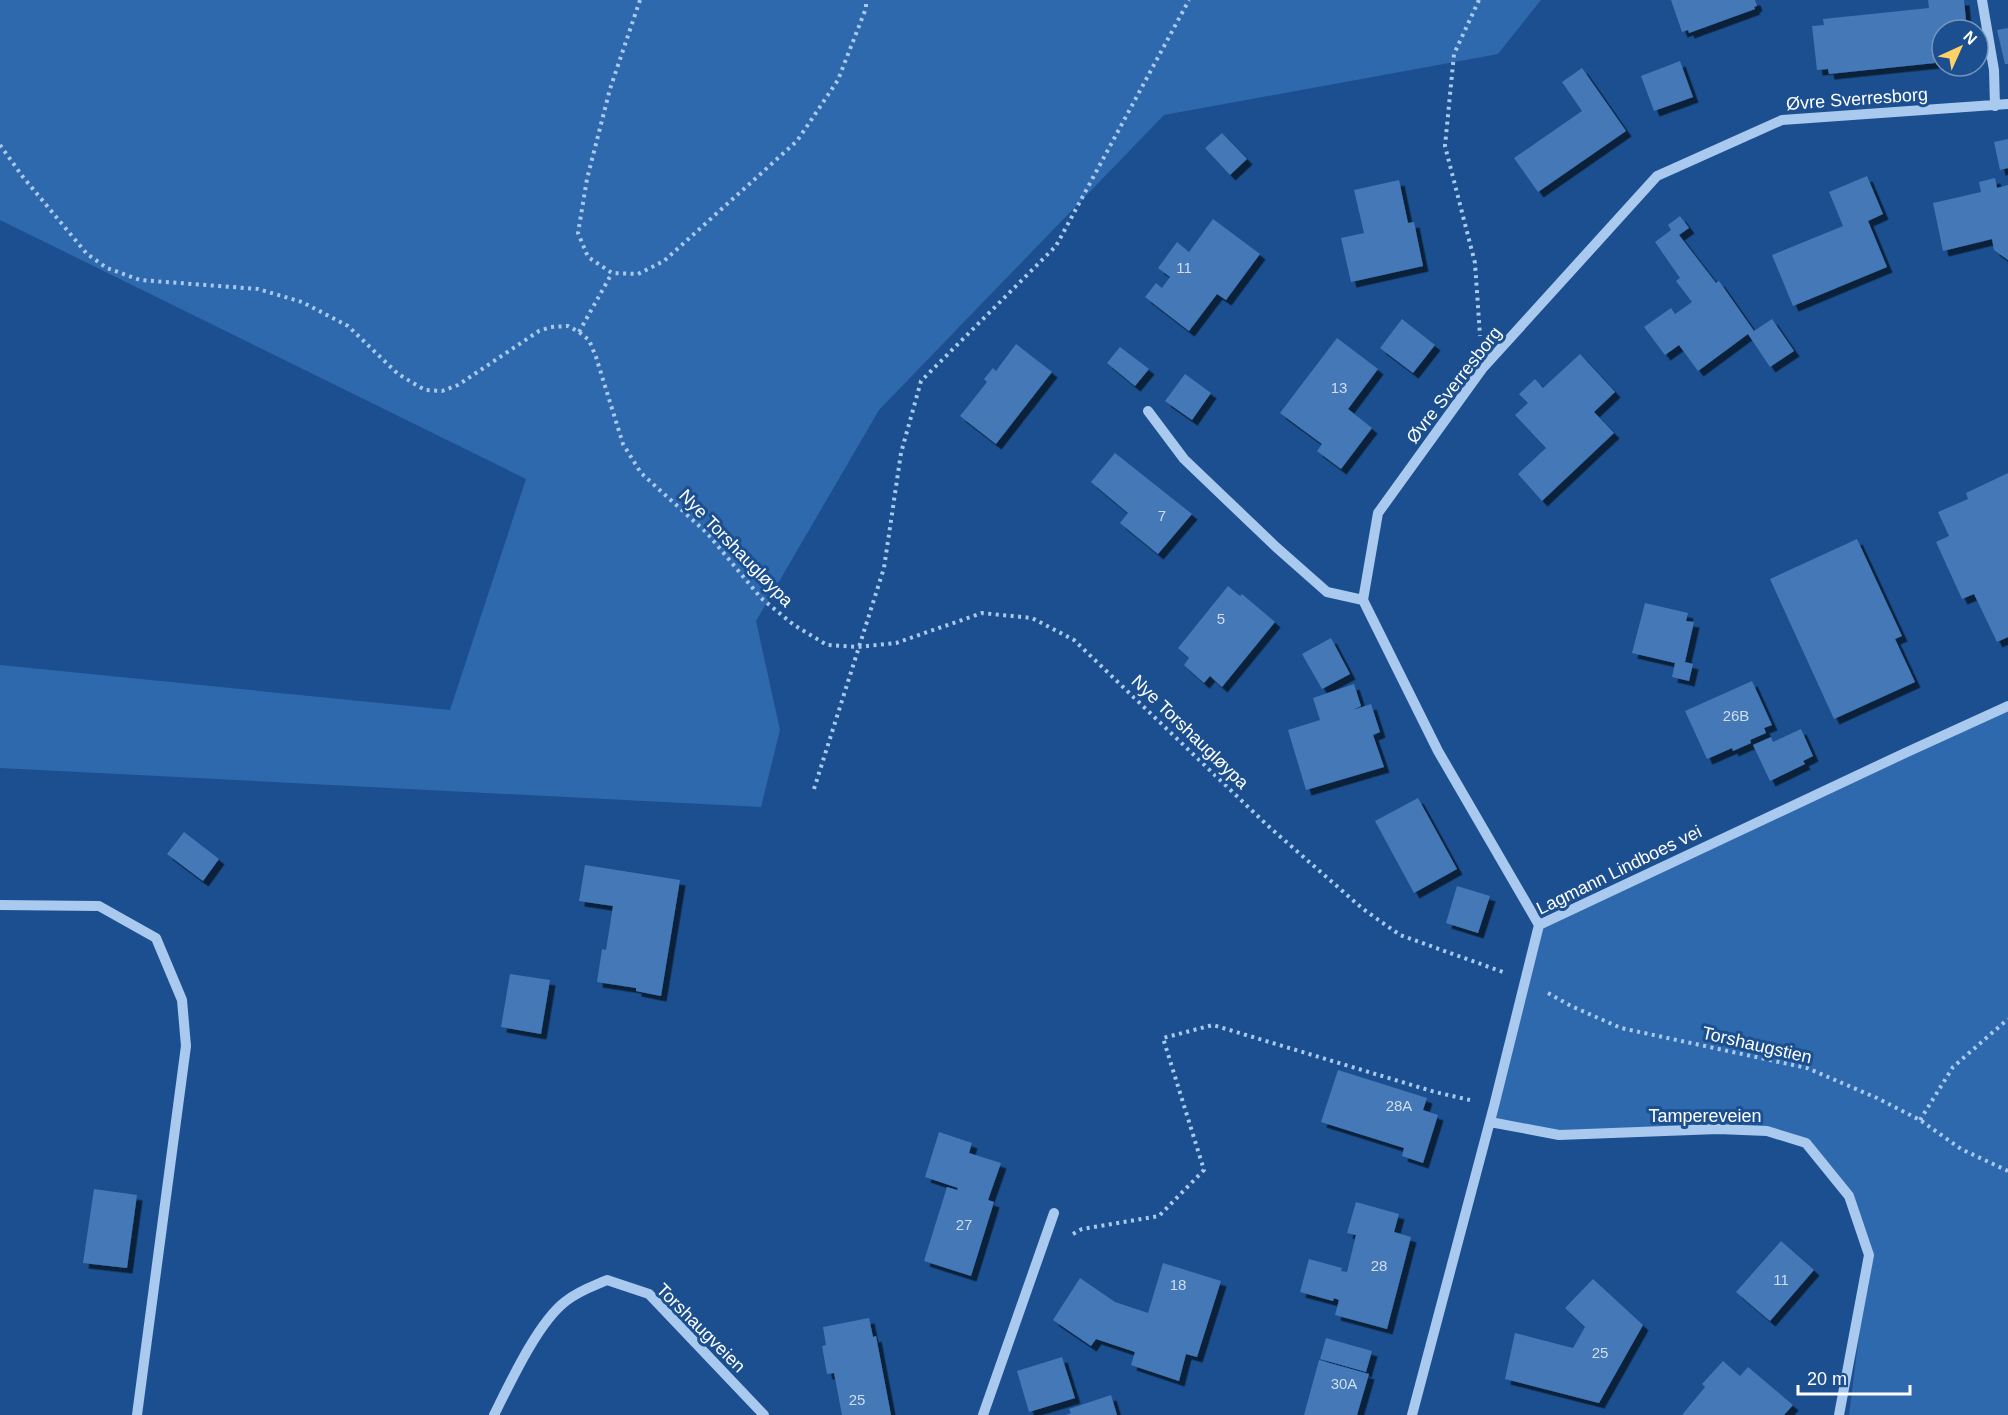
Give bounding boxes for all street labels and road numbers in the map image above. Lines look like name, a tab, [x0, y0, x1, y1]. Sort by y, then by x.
street label: Øvre Sverresborg	[1785, 84, 1929, 114]
street label: Øvre Sverresborg	[1402, 323, 1506, 447]
street label: Nye Torshaugløypa	[675, 485, 798, 611]
street label: Nye Torshaugløypa	[1127, 671, 1253, 794]
street label: Lagmann Lindboes vei	[1533, 821, 1705, 919]
street label: Torshaugstien	[1700, 1023, 1814, 1067]
street label: Tampereveien	[1648, 1106, 1762, 1126]
street label: Torshaugveien	[653, 1280, 749, 1376]

